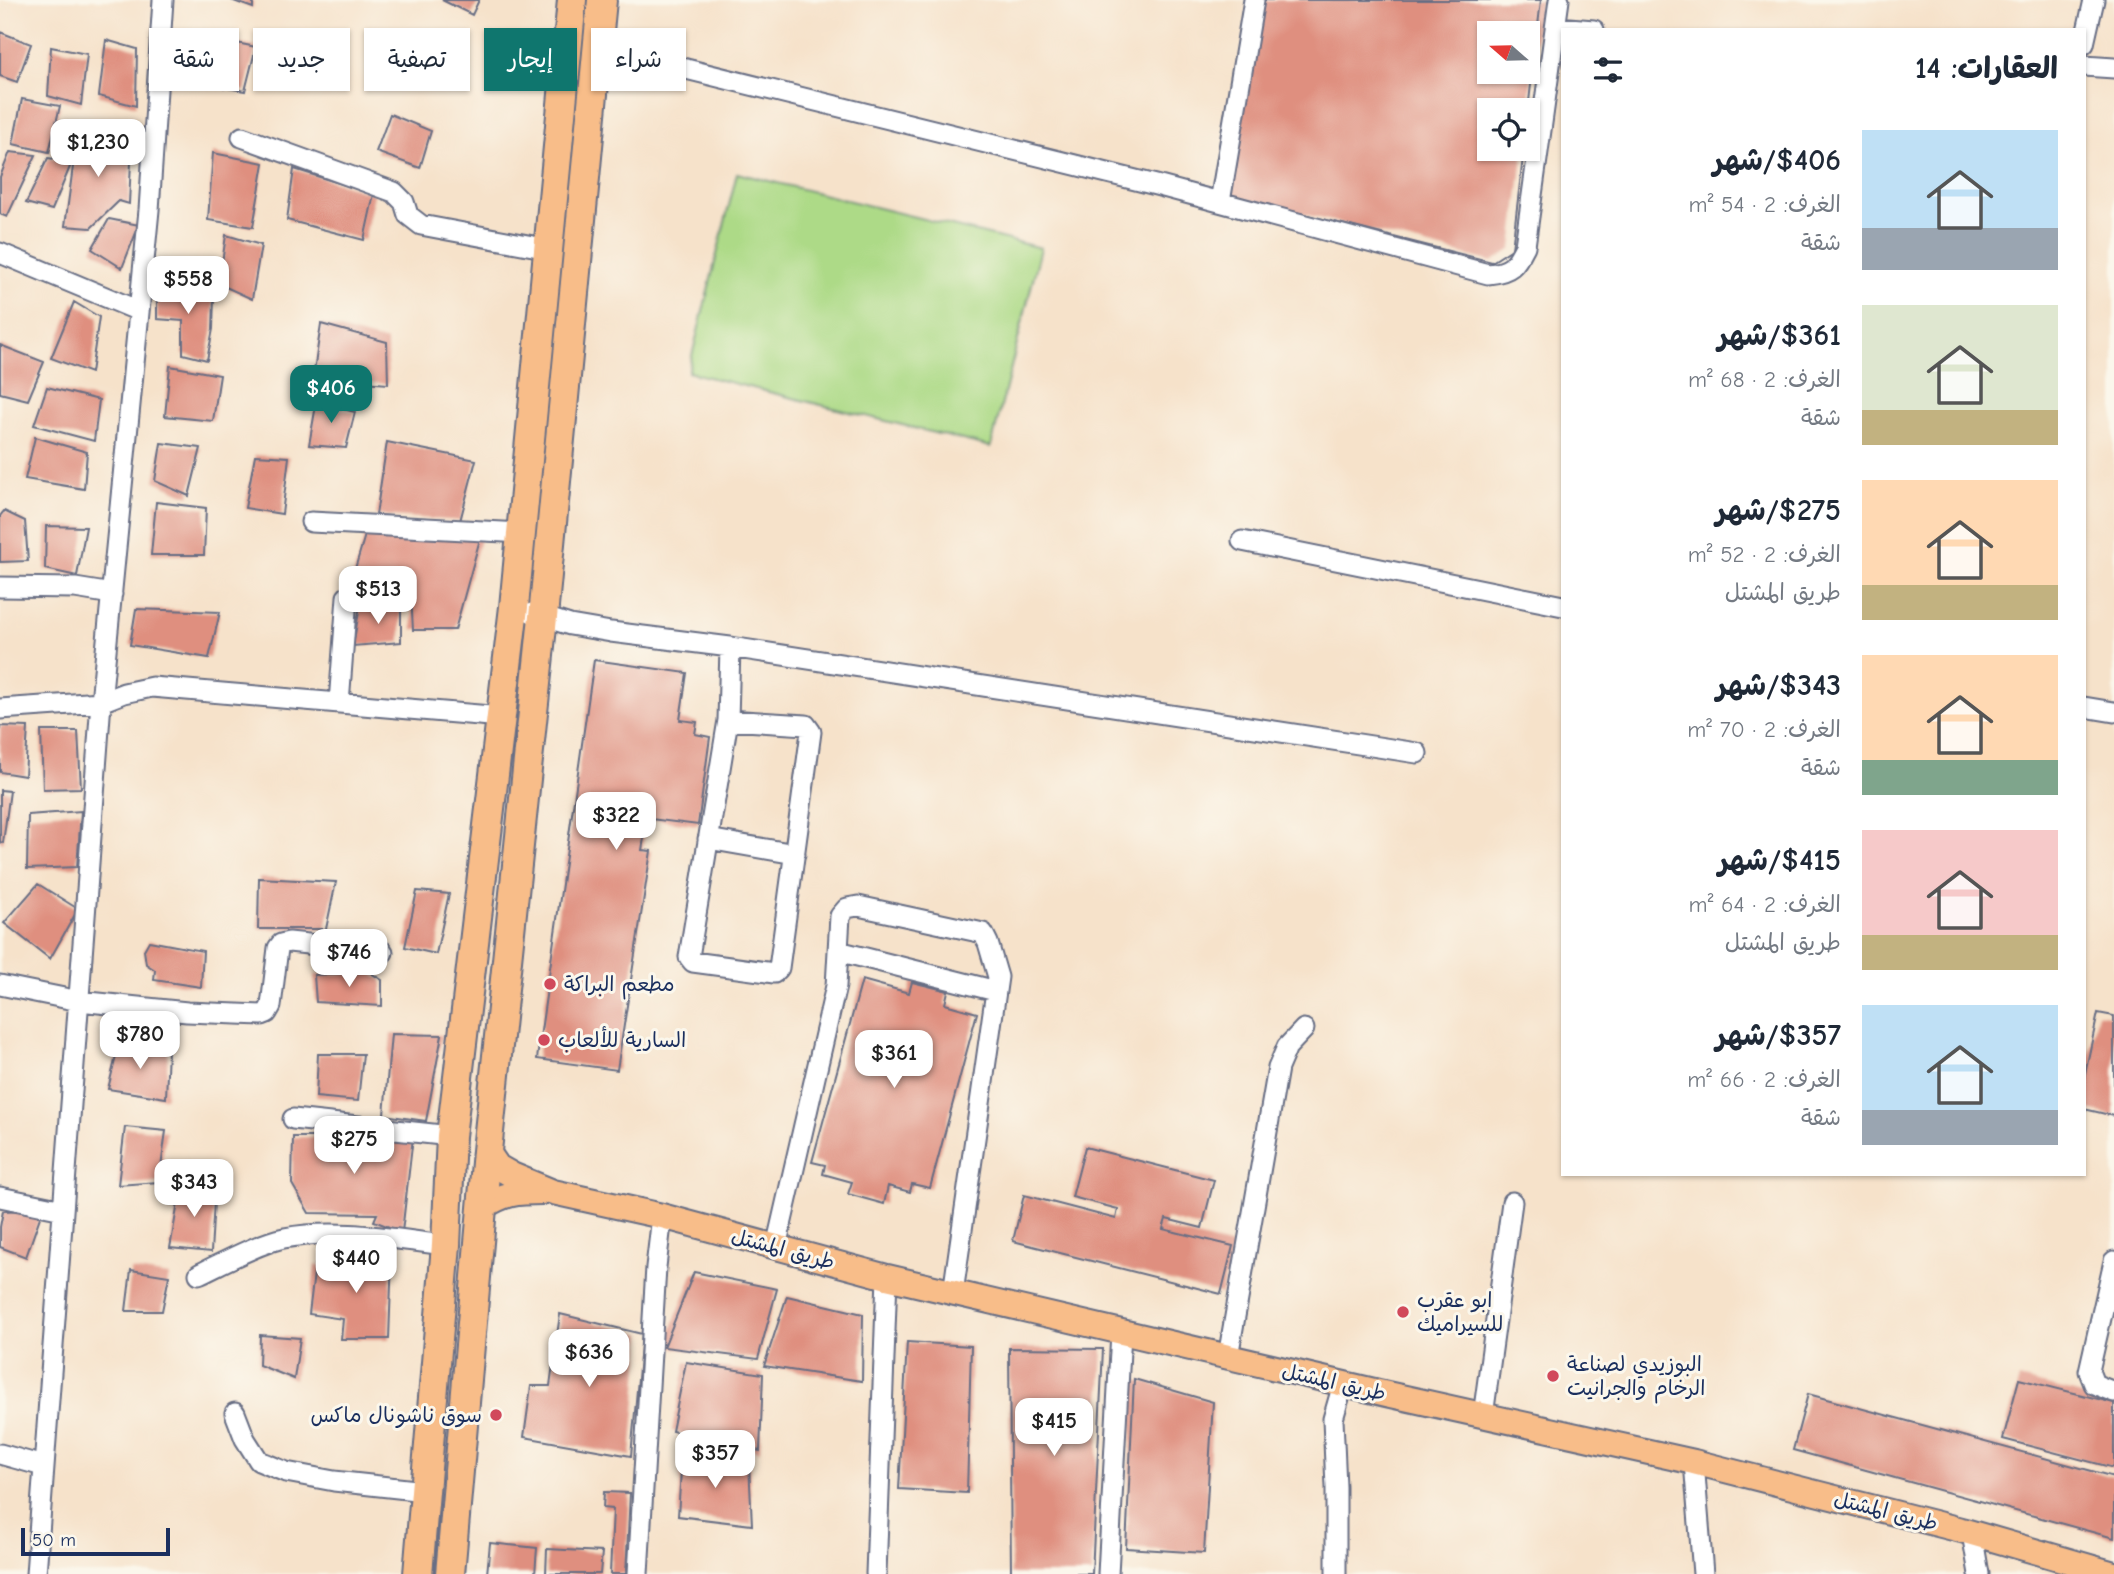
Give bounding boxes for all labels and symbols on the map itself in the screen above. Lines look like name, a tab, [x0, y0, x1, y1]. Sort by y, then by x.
north arrow	[1477, 21, 1540, 84]
pin: $1,230	[41, 120, 155, 179]
pin: $558	[147, 256, 229, 316]
pin: $406	[290, 366, 372, 425]
pin: $513	[337, 566, 419, 626]
pin: $322	[575, 792, 657, 852]
pin: $746	[308, 930, 390, 989]
place label: مطعم البراكة	[564, 972, 675, 1000]
marker: مطعم البراكة	[542, 976, 558, 992]
pin: $780	[99, 1012, 181, 1071]
place label: السارية للألعاب	[558, 1026, 686, 1053]
pin: $361	[853, 1030, 935, 1090]
marker: السارية للألعاب	[536, 1032, 552, 1048]
pin: $275	[313, 1116, 395, 1176]
pin: $343	[153, 1160, 235, 1219]
street label: طريق المشتل	[729, 1224, 837, 1274]
pin: $440	[315, 1236, 397, 1295]
place label: ابو عقرب للسيراميك	[1417, 1288, 1503, 1336]
marker: ابو عقرب للسيراميك	[1395, 1304, 1411, 1320]
pin: $636	[548, 1330, 630, 1389]
place label: البوزيدي لصناعة الرخام والجرانيت	[1567, 1352, 1705, 1404]
street label: طريق المشتل	[1280, 1358, 1388, 1406]
marker: البوزيدي لصناعة الرخام والجرانيت	[1545, 1368, 1561, 1384]
pin: $415	[1013, 1398, 1095, 1458]
place label: سوق ناشونال ماكس	[310, 1403, 482, 1428]
marker: سوق ناشونال ماكس	[488, 1407, 504, 1423]
pin: $357	[674, 1430, 756, 1490]
street label: طريق المشتل	[1832, 1487, 1940, 1535]
scale bar	[21, 1525, 170, 1557]

